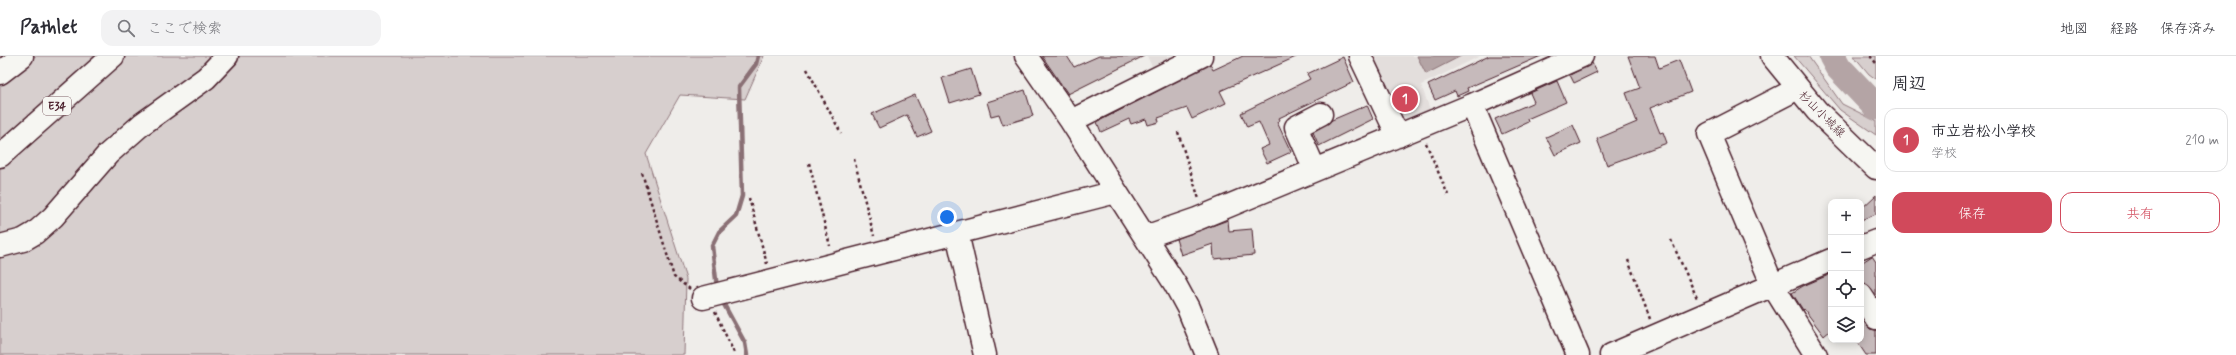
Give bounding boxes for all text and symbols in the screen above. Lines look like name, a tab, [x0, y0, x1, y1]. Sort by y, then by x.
search box	[101, 10, 381, 46]
text: Pathlet	[20, 15, 77, 40]
icon: search	[115, 17, 137, 39]
text: ここで検索	[147, 19, 222, 39]
text: 地図	[2060, 20, 2088, 38]
text: 経路	[2110, 20, 2138, 38]
text: 保存済み	[2160, 20, 2216, 38]
text: 周辺	[1892, 73, 1926, 95]
pin: 1	[1392, 84, 1418, 114]
street label: 杉山小城線	[1794, 88, 1848, 142]
road number: E34	[43, 97, 71, 115]
text: 市立岩松小学校	[1931, 122, 2036, 142]
text: 1	[1903, 132, 1909, 149]
text: 210 m	[2185, 132, 2219, 149]
text: 学校	[1931, 145, 1957, 162]
button: 保存	[1892, 192, 2052, 233]
button: 共有	[2060, 192, 2220, 233]
map controls	[1828, 199, 1864, 343]
button: +	[1828, 199, 1864, 235]
your location	[937, 207, 957, 227]
button: −	[1828, 235, 1864, 271]
button: locate	[1828, 271, 1864, 307]
button: layers	[1828, 307, 1864, 343]

